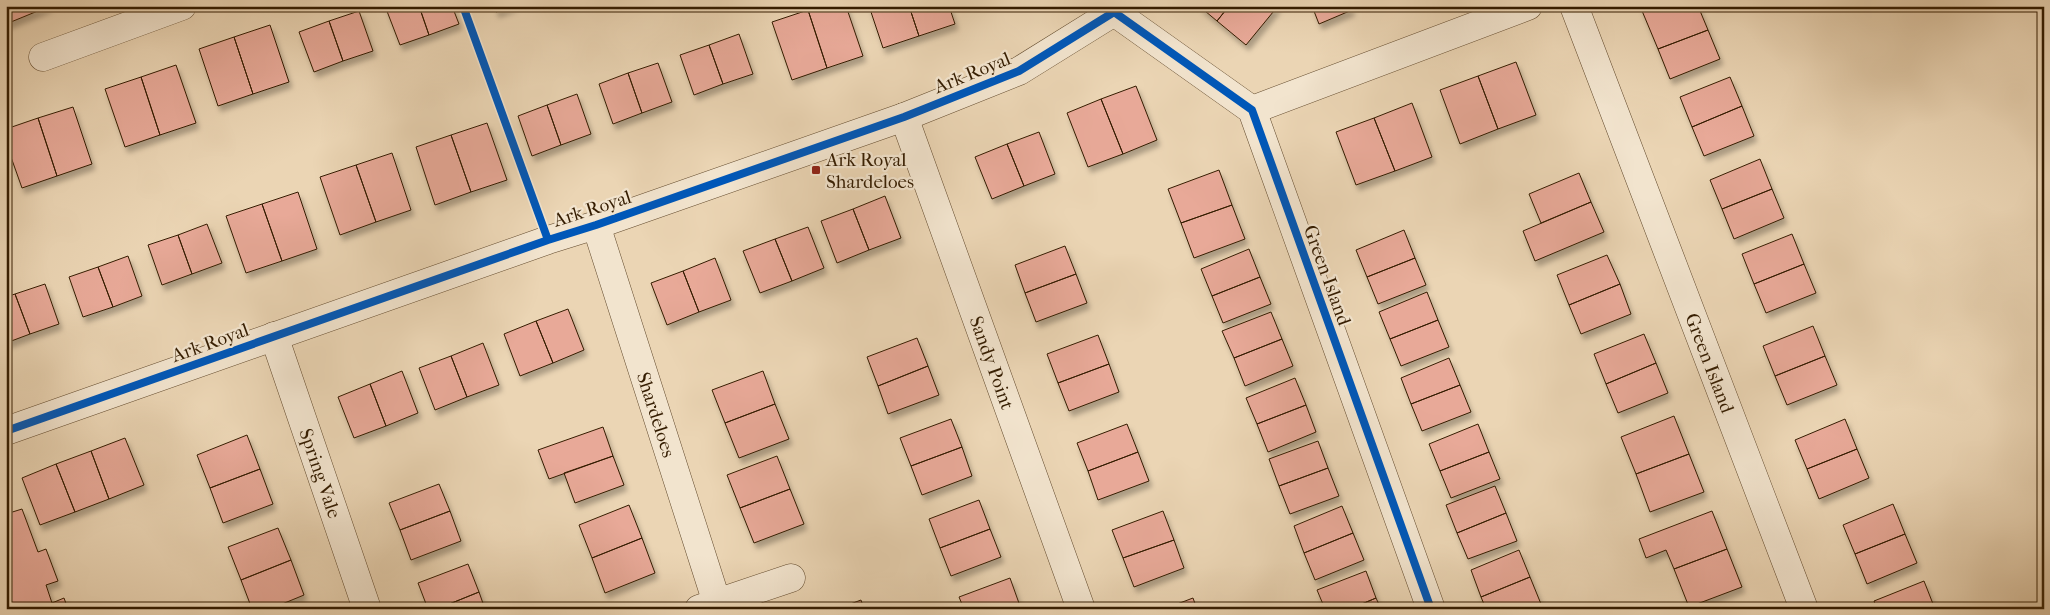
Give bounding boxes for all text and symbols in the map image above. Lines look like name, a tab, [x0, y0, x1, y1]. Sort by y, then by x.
street label: Ark Royal	[930, 48, 1014, 99]
place label: Ark Royal Shardeloes	[825, 149, 914, 193]
marker: Ark Royal Shardeloes	[810, 164, 822, 176]
street label: Ark Royal	[550, 186, 634, 232]
street label: Green Island	[1299, 222, 1356, 329]
street label: Green Island	[1680, 310, 1738, 417]
street label: Sandy Point	[965, 313, 1018, 413]
street label: Ark Royal	[168, 319, 252, 367]
street label: Shardeloes	[632, 370, 680, 460]
street label: Spring Vale	[294, 426, 345, 521]

